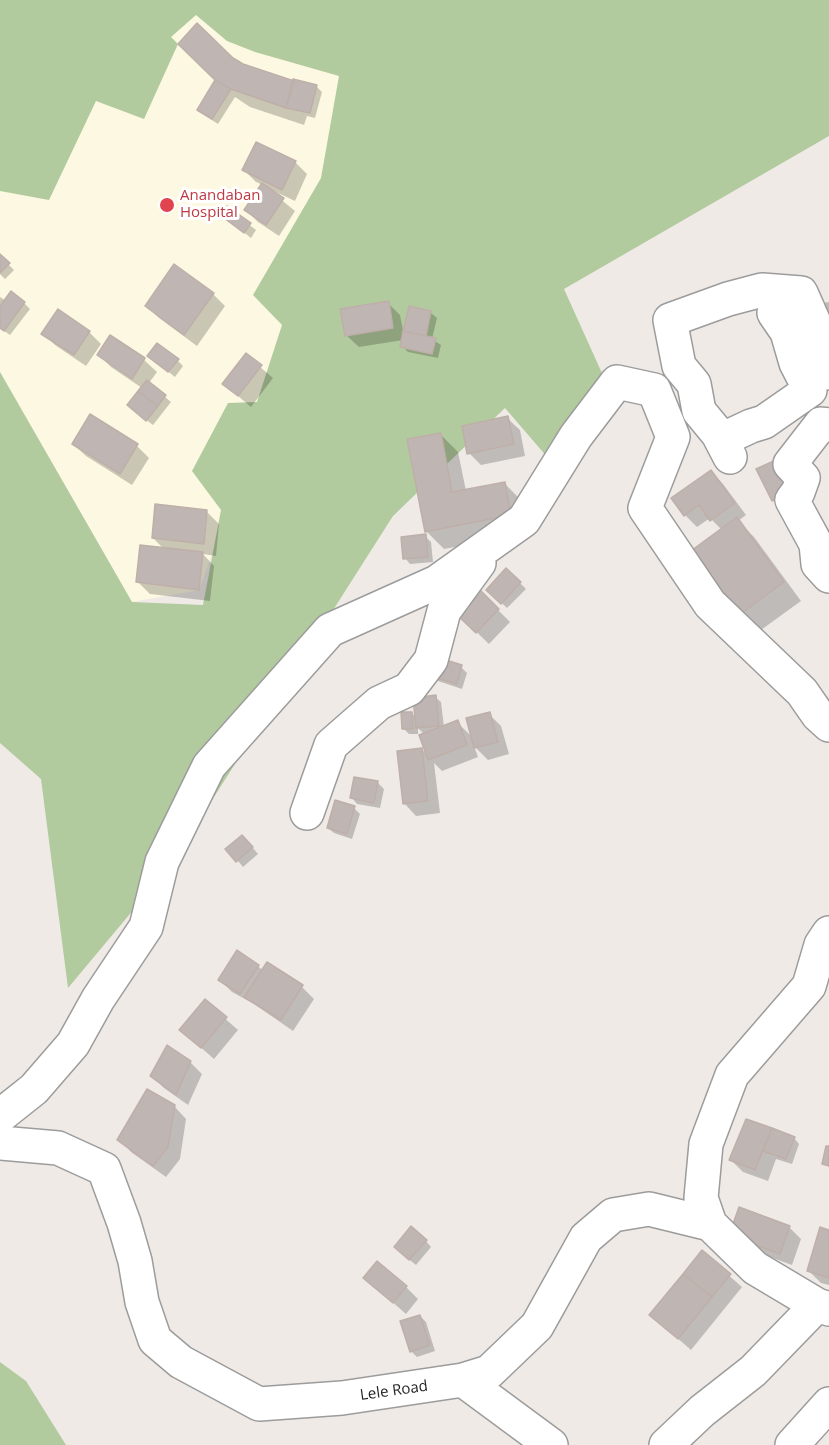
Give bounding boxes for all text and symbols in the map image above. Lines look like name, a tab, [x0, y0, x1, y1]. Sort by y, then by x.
place label: Anandaban Hospital	[180, 187, 260, 222]
marker: Anandaban Hospital	[158, 196, 176, 214]
street label: Lele Road	[359, 1377, 429, 1405]

